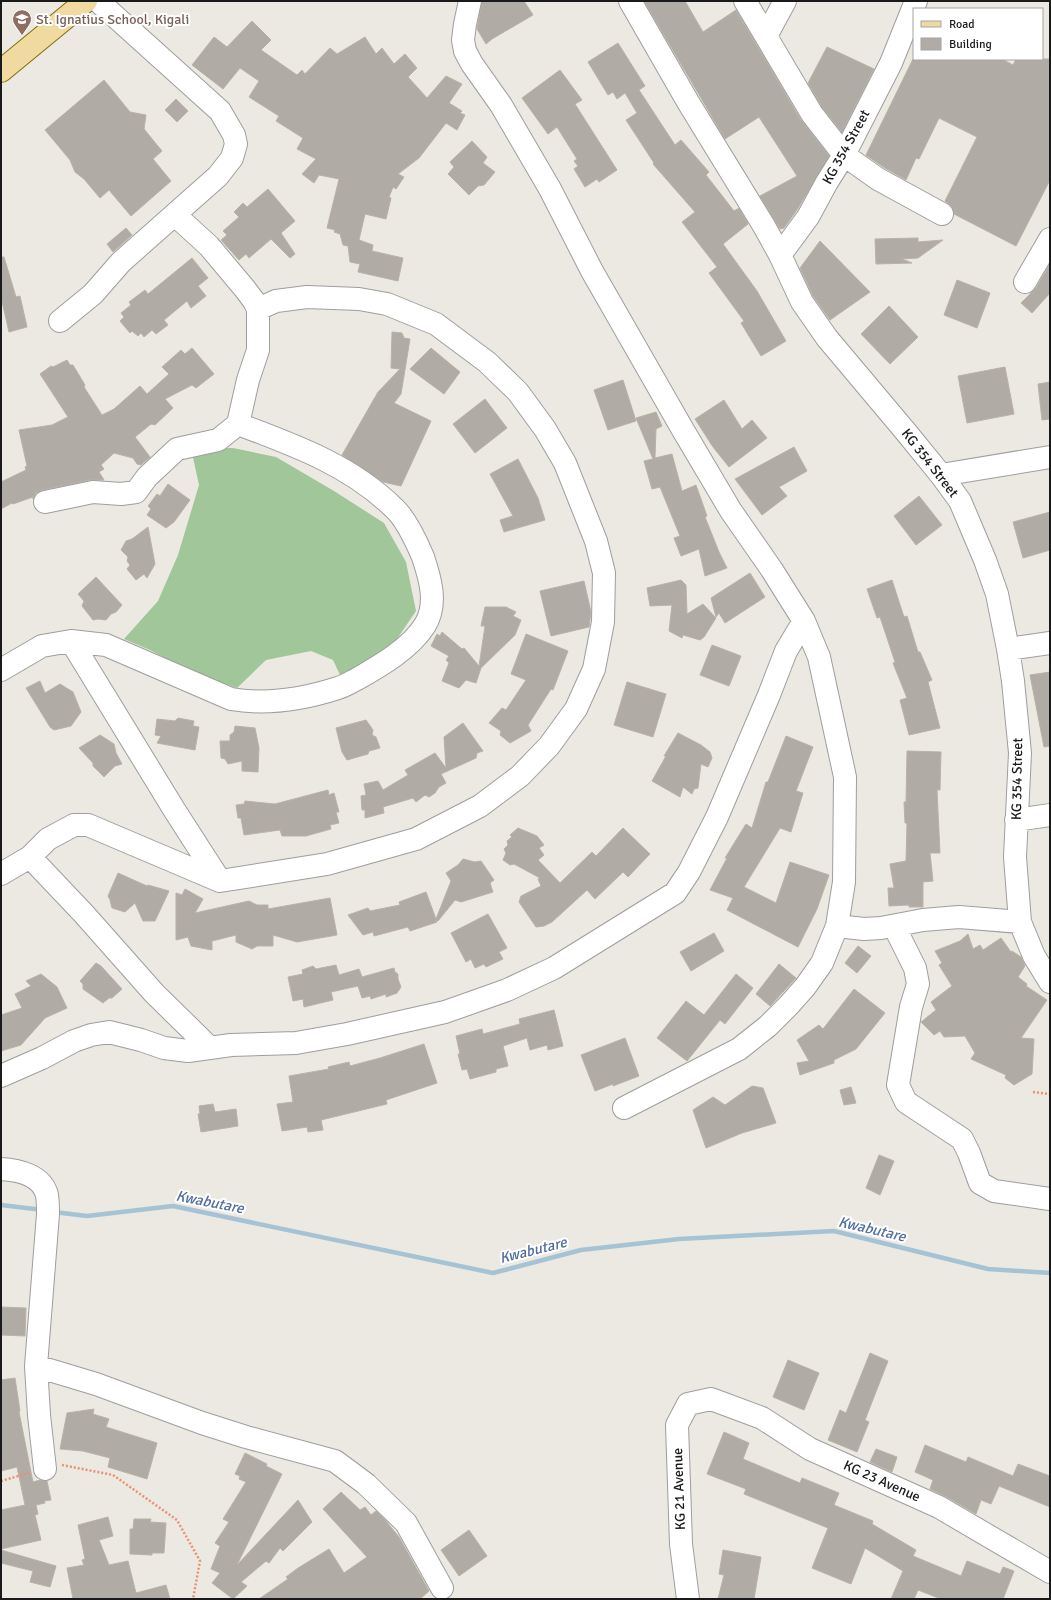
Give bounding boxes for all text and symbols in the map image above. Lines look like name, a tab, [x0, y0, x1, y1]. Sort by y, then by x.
school or university icon: St. Ignatius School, Kigali	[11, 8, 33, 36]
legend	[913, 8, 1043, 60]
place label: St. Ignatius School, Kigali	[36, 11, 189, 28]
text: Road	[949, 17, 975, 32]
text: Building	[949, 37, 992, 52]
street label: KG 354 Street	[819, 107, 873, 187]
street label: KG 354 Street	[898, 425, 962, 501]
street label: KG 354 Street	[1008, 737, 1026, 820]
water label: Kwabutare	[175, 1187, 247, 1218]
water label: Kwabutare	[837, 1213, 909, 1246]
water label: Kwabutare	[498, 1233, 570, 1267]
street label: KG 21 Avenue	[669, 1448, 689, 1530]
street label: KG 23 Avenue	[841, 1456, 923, 1506]

